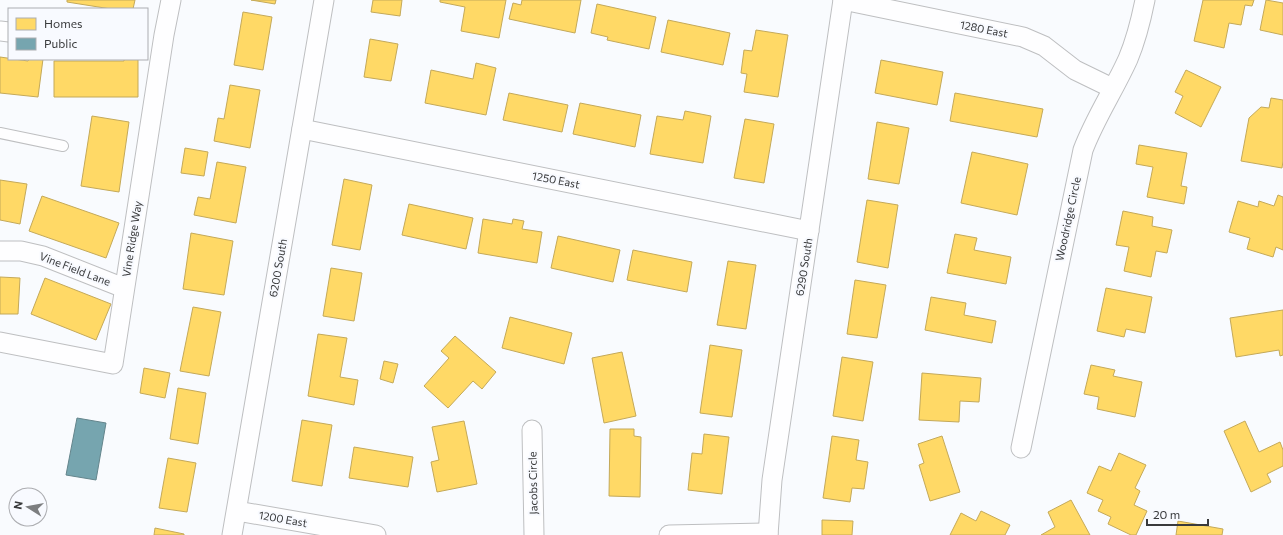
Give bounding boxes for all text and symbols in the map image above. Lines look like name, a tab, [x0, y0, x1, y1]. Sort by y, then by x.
legend	[8, 8, 148, 60]
text: Homes	[44, 16, 82, 30]
street label: 1280 East	[959, 18, 1010, 40]
text: Public	[44, 36, 77, 50]
street label: 1250 East	[531, 169, 581, 191]
street label: Woodridge Circle	[1052, 175, 1083, 262]
street label: Vine Ridge Way	[119, 200, 144, 278]
street label: 6290 South	[792, 237, 815, 297]
street label: 6200 South	[266, 238, 289, 298]
street label: Vine Field Lane	[38, 249, 113, 288]
street label: Jacobs Circle	[525, 451, 541, 515]
north arrow	[8, 487, 48, 527]
text: N	[11, 500, 25, 510]
scale bar	[1147, 501, 1208, 527]
text: 20 m	[1153, 507, 1180, 521]
street label: 1200 East	[258, 508, 309, 529]

